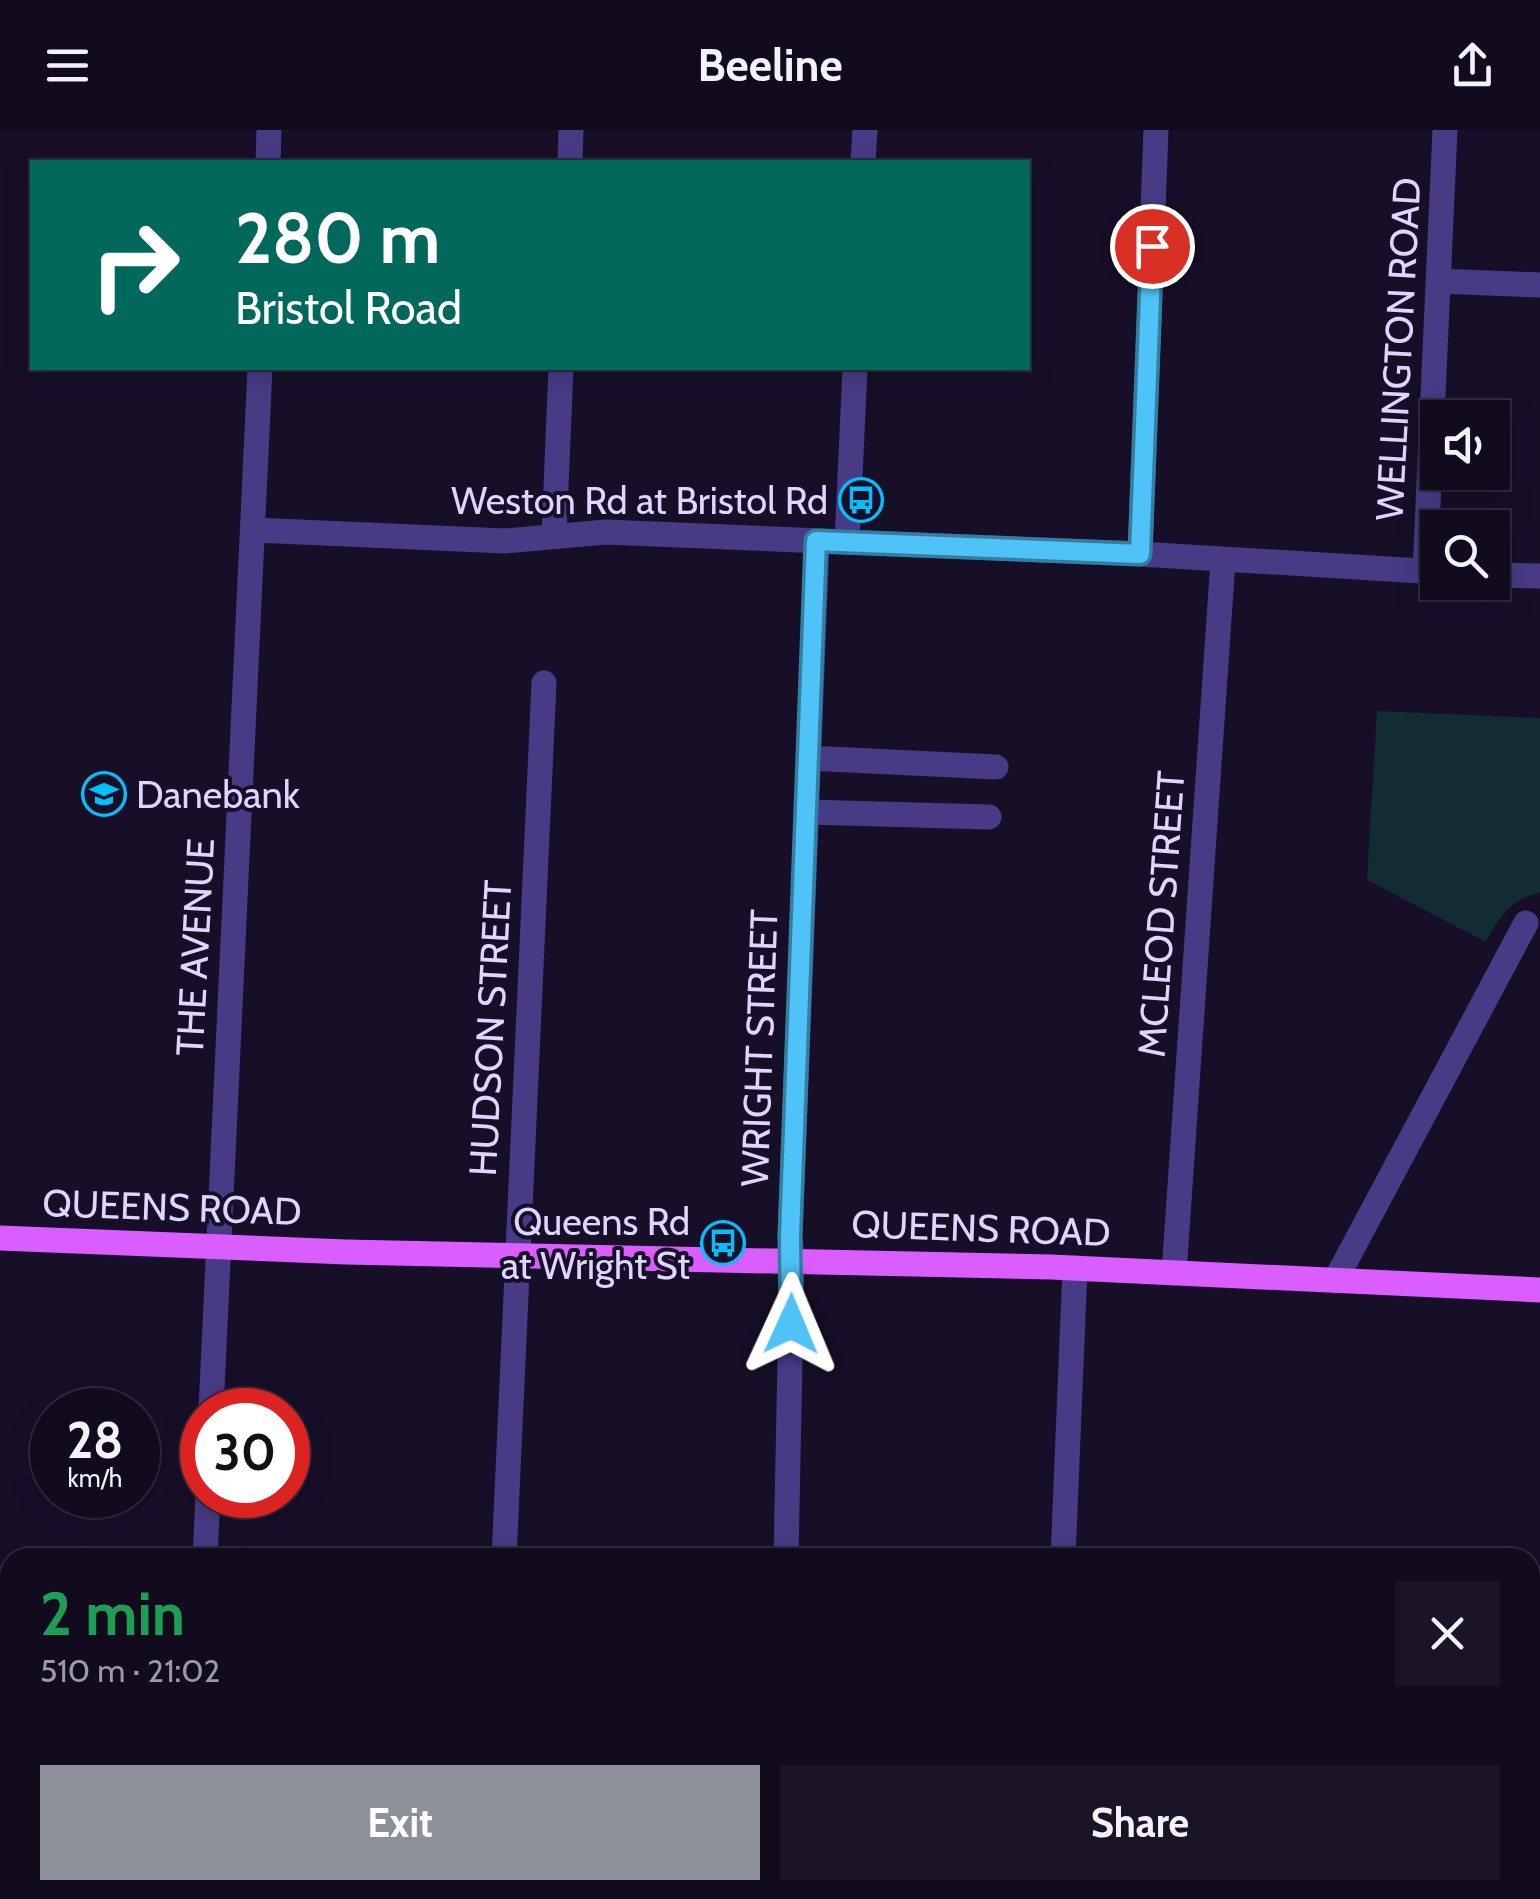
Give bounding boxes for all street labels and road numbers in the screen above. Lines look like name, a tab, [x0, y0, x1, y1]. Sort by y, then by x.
street label: WELLINGTON ROAD	[1366, 176, 1430, 522]
street label: MCLEOD STREET	[1128, 769, 1194, 1059]
street label: THE AVENUE	[166, 837, 224, 1057]
street label: HUDSON STREET	[459, 879, 521, 1177]
street label: WRIGHT STREET	[731, 909, 787, 1187]
street label: QUEENS ROAD	[42, 1179, 302, 1235]
street label: QUEENS ROAD	[851, 1200, 1111, 1256]

